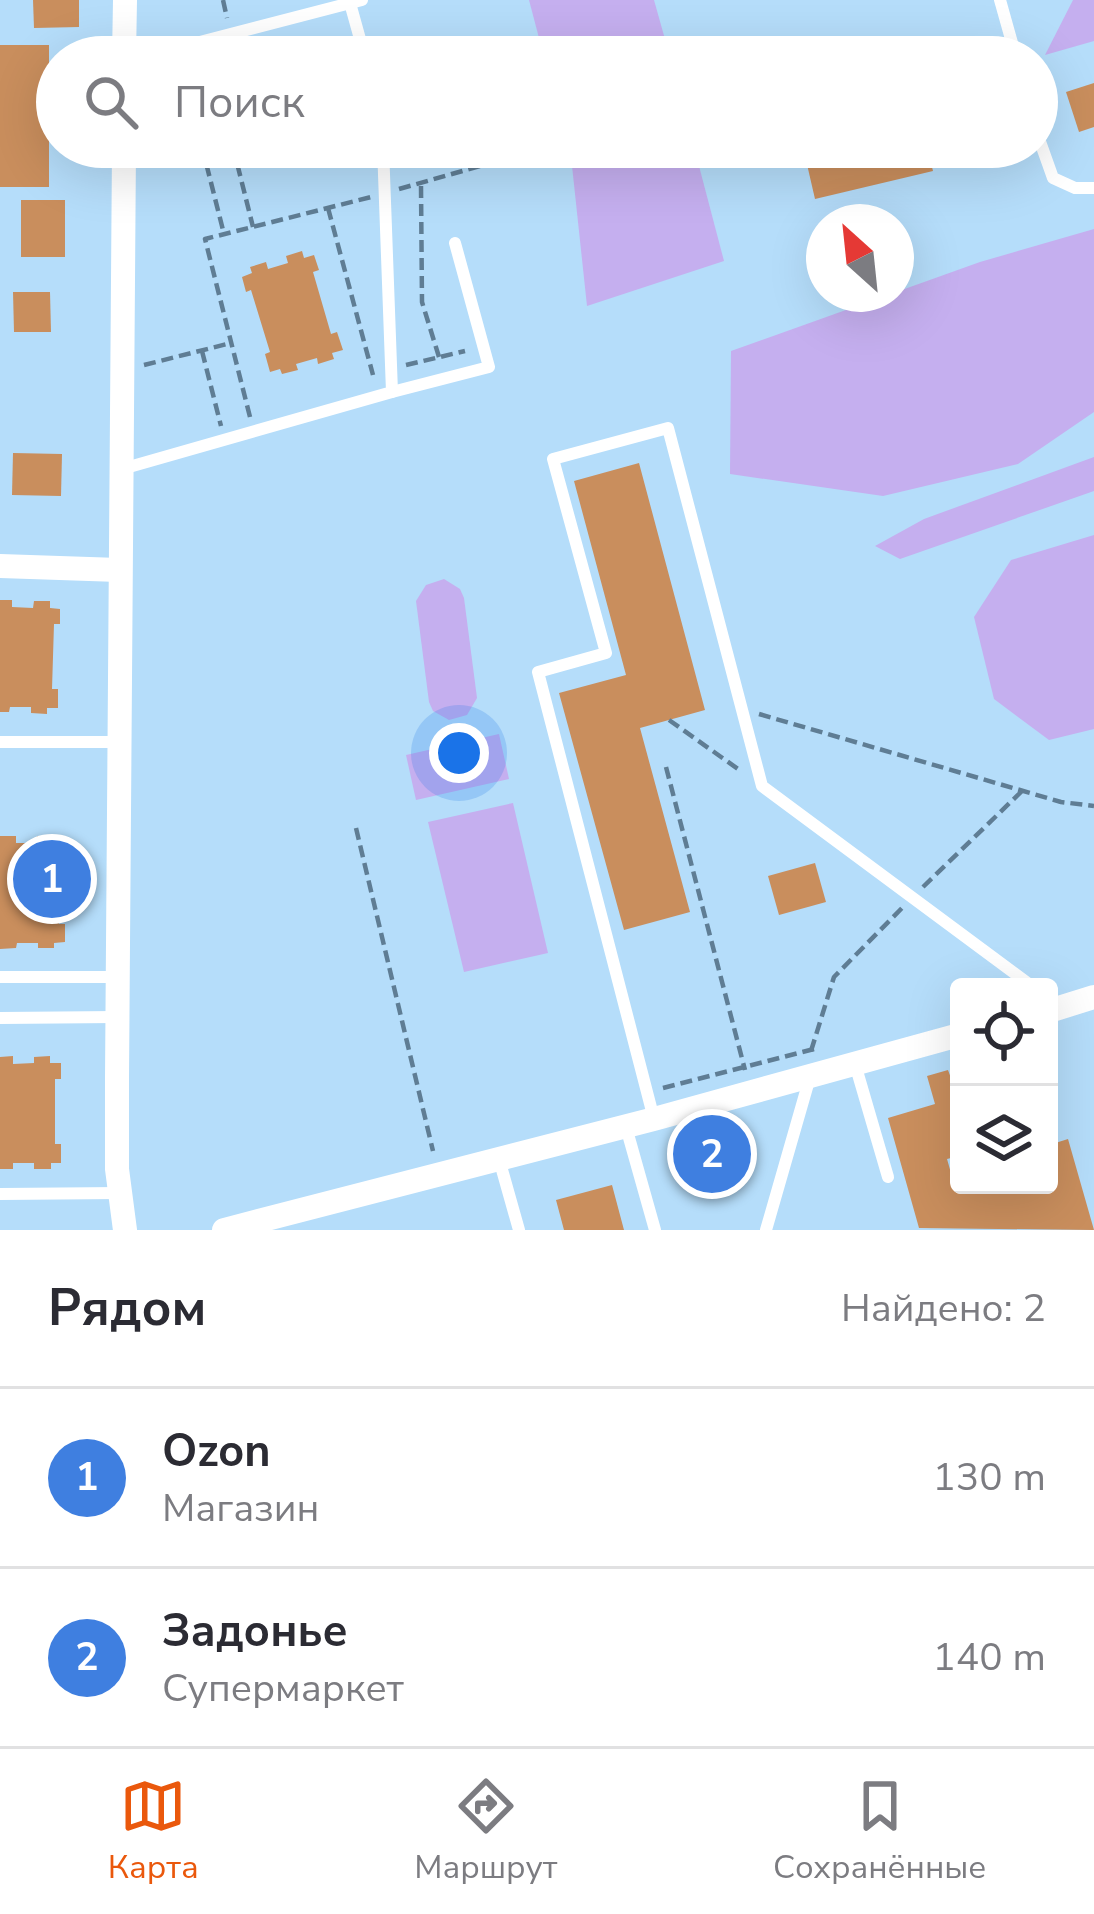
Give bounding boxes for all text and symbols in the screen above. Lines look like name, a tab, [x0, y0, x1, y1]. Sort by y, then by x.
search box	[36, 36, 1058, 168]
icon: search	[78, 69, 144, 135]
text: Поиск	[174, 72, 305, 133]
north arrow	[806, 204, 914, 312]
your location	[429, 723, 489, 783]
pin: 1	[13, 834, 91, 924]
map controls	[950, 978, 1058, 1194]
button: locate	[950, 978, 1058, 1086]
button: layers	[950, 1086, 1058, 1194]
pin: 2	[673, 1109, 751, 1199]
text: Рядом	[48, 1273, 206, 1343]
text: Найдено: 2	[841, 1282, 1046, 1335]
text: Ozon	[162, 1421, 270, 1482]
text: 1	[75, 1451, 99, 1504]
text: 130 m	[932, 1451, 1046, 1504]
text: Магазин	[162, 1482, 319, 1535]
text: Задонье	[162, 1601, 347, 1662]
text: 2	[75, 1631, 99, 1684]
text: 140 m	[932, 1631, 1046, 1684]
text: Супермаркет	[162, 1662, 404, 1715]
tab: Карта	[108, 1773, 199, 1890]
tab: Маршрут	[414, 1773, 558, 1890]
tab: Сохранённые	[773, 1773, 986, 1890]

